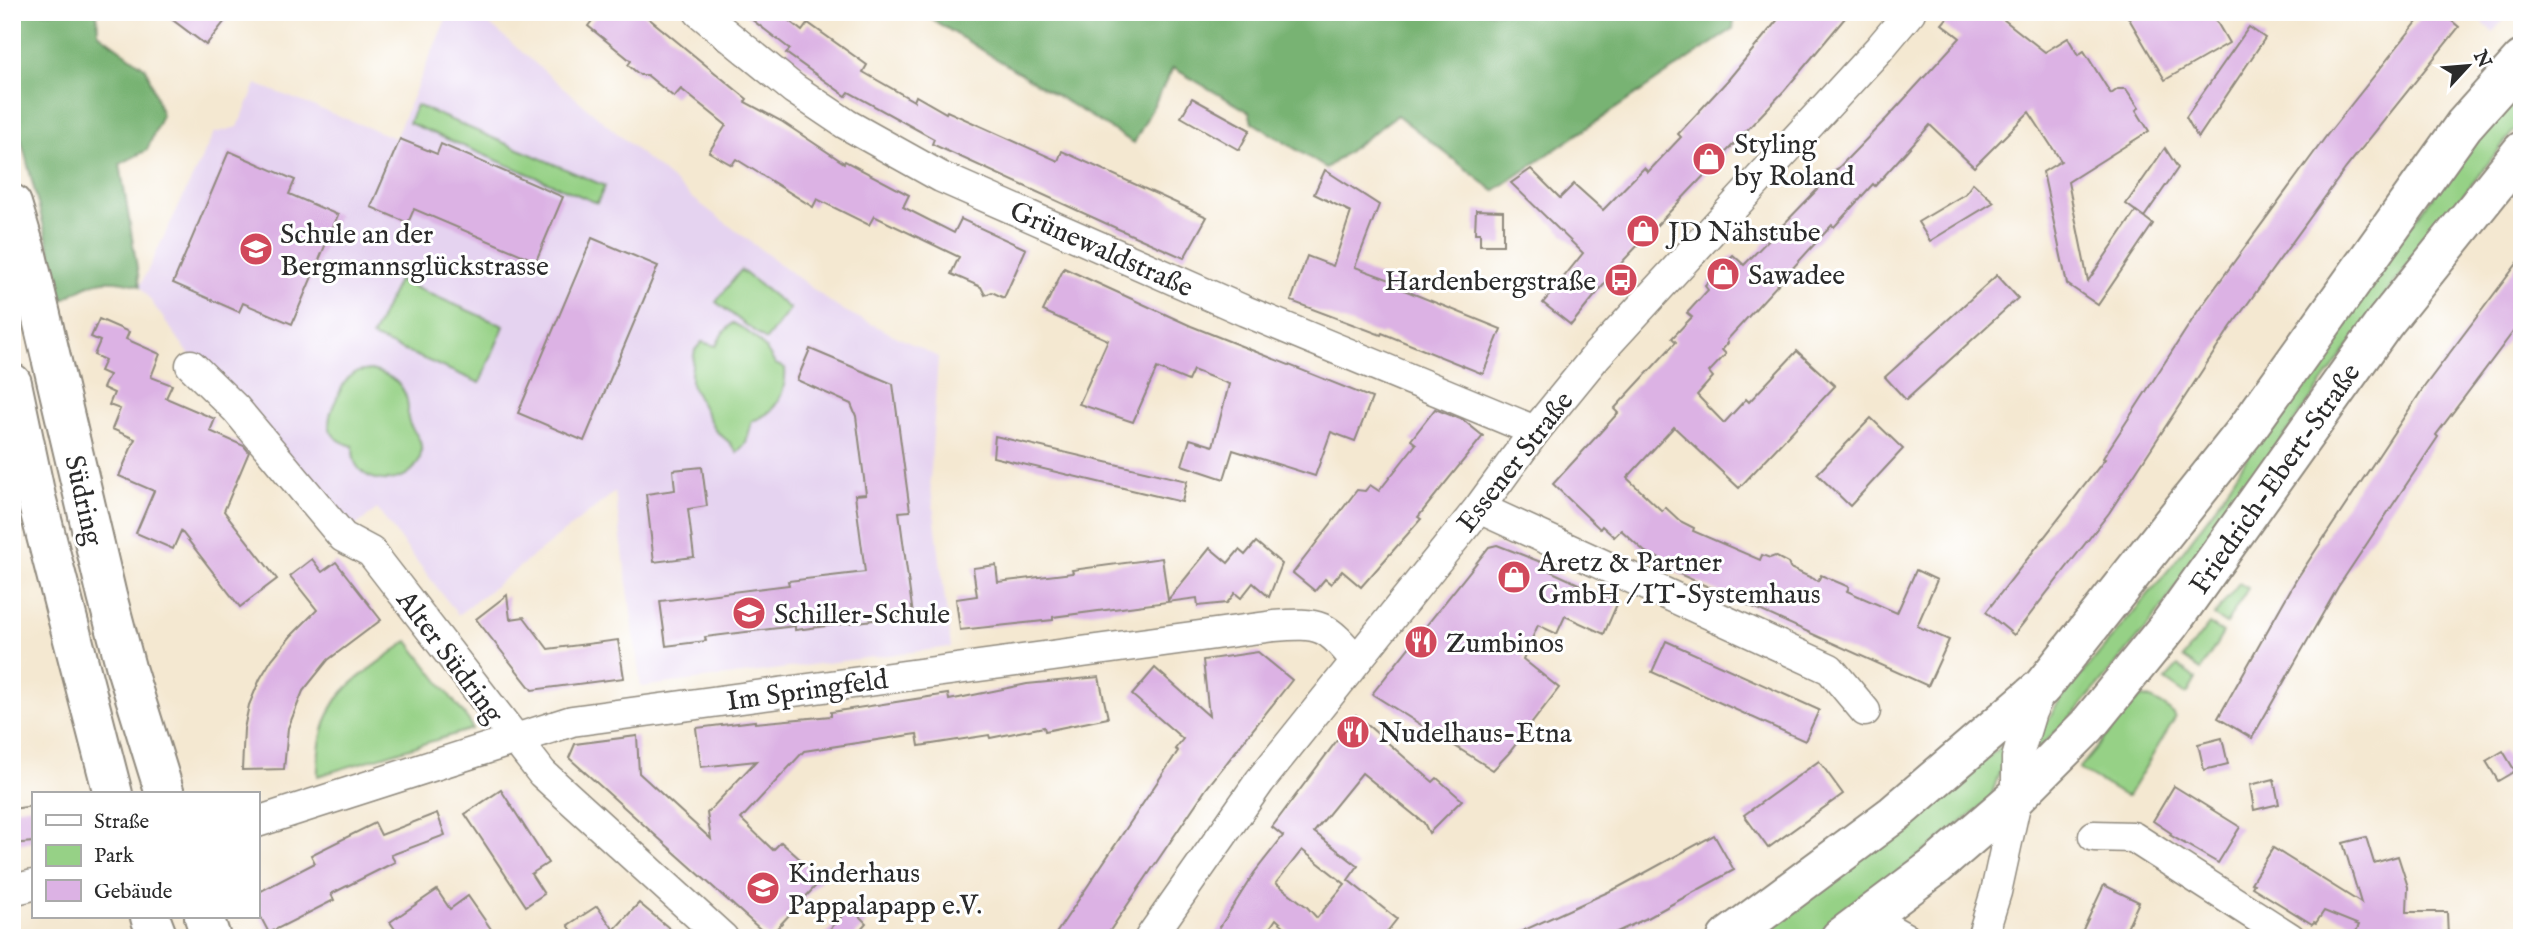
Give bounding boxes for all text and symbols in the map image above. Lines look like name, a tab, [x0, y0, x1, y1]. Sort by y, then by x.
north arrow	[2432, 32, 2502, 102]
text: N	[2467, 46, 2496, 73]
place label: Styling by Roland	[1734, 128, 1854, 195]
shop icon: Styling by Roland	[1690, 140, 1728, 178]
street label: Grünewaldstraße	[1004, 194, 1198, 306]
shop icon: JD Nähstube	[1624, 212, 1662, 250]
place label: JD Nähstube	[1665, 216, 1821, 251]
place label: Schule an der Bergmannsglückstrasse	[280, 218, 549, 285]
school or university icon: Schule an der Bergmannsglückstrasse	[237, 230, 275, 268]
shop icon: Sawadee	[1704, 255, 1742, 293]
place label: Sawadee	[1748, 259, 1845, 294]
bus stop icon: Hardenbergstraße	[1602, 261, 1640, 299]
place label: Hardenbergstraße	[1385, 265, 1596, 300]
street label: Friedrich-Ebert-Straße	[2183, 357, 2369, 602]
street label: Essener Straße	[1450, 385, 1582, 540]
street label: Südring	[55, 452, 110, 550]
place label: Aretz & Partner GmbH / IT-Systemhaus	[1537, 546, 1821, 613]
shop icon: Aretz & Partner GmbH / IT-Systemhaus	[1495, 558, 1533, 596]
street label: Alter Südring	[387, 583, 511, 731]
school or university icon: Schiller-Schule	[730, 594, 768, 632]
place label: Schiller-Schule	[774, 598, 950, 633]
restaurant icon: Zumbinos	[1402, 623, 1440, 661]
place label: Zumbinos	[1446, 627, 1564, 662]
street label: Im Springfeld	[724, 663, 890, 720]
restaurant icon: Nudelhaus-Etna	[1334, 713, 1372, 751]
place label: Nudelhaus-Etna	[1378, 717, 1573, 752]
legend	[32, 792, 259, 918]
text: Straße	[94, 809, 150, 836]
text: Park	[94, 843, 135, 870]
place label: Kinderhaus Pappalapapp e.V.	[788, 857, 982, 924]
school or university icon: Kinderhaus Pappalapapp e.V.	[744, 869, 782, 907]
text: Gebäude	[94, 879, 173, 906]

